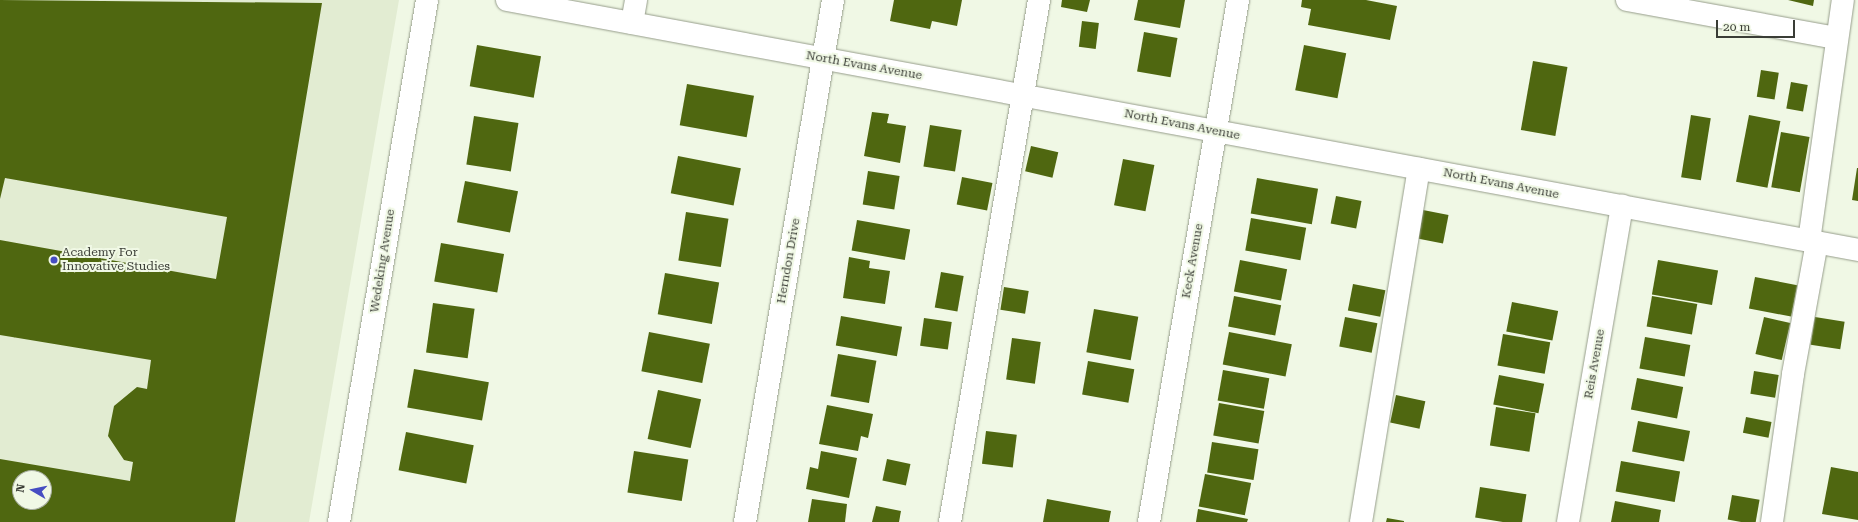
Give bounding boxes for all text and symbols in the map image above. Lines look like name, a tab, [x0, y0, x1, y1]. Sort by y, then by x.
scale bar	[1718, 12, 1797, 38]
text: 20 m	[1723, 20, 1750, 34]
street label: North Evans Avenue	[805, 49, 923, 83]
street label: North Evans Avenue	[1123, 107, 1241, 143]
street label: North Evans Avenue	[1442, 166, 1560, 202]
street label: Wedeking Avenue	[368, 208, 398, 314]
street label: Herndon Drive	[774, 217, 804, 305]
street label: Keck Avenue	[1179, 223, 1207, 299]
place label: Academy For Innovative Studies	[62, 246, 170, 274]
marker: Academy For Innovative Studies	[49, 255, 59, 265]
street label: Reis Avenue	[1582, 328, 1608, 400]
north arrow	[12, 470, 52, 510]
text: N	[14, 483, 28, 493]

